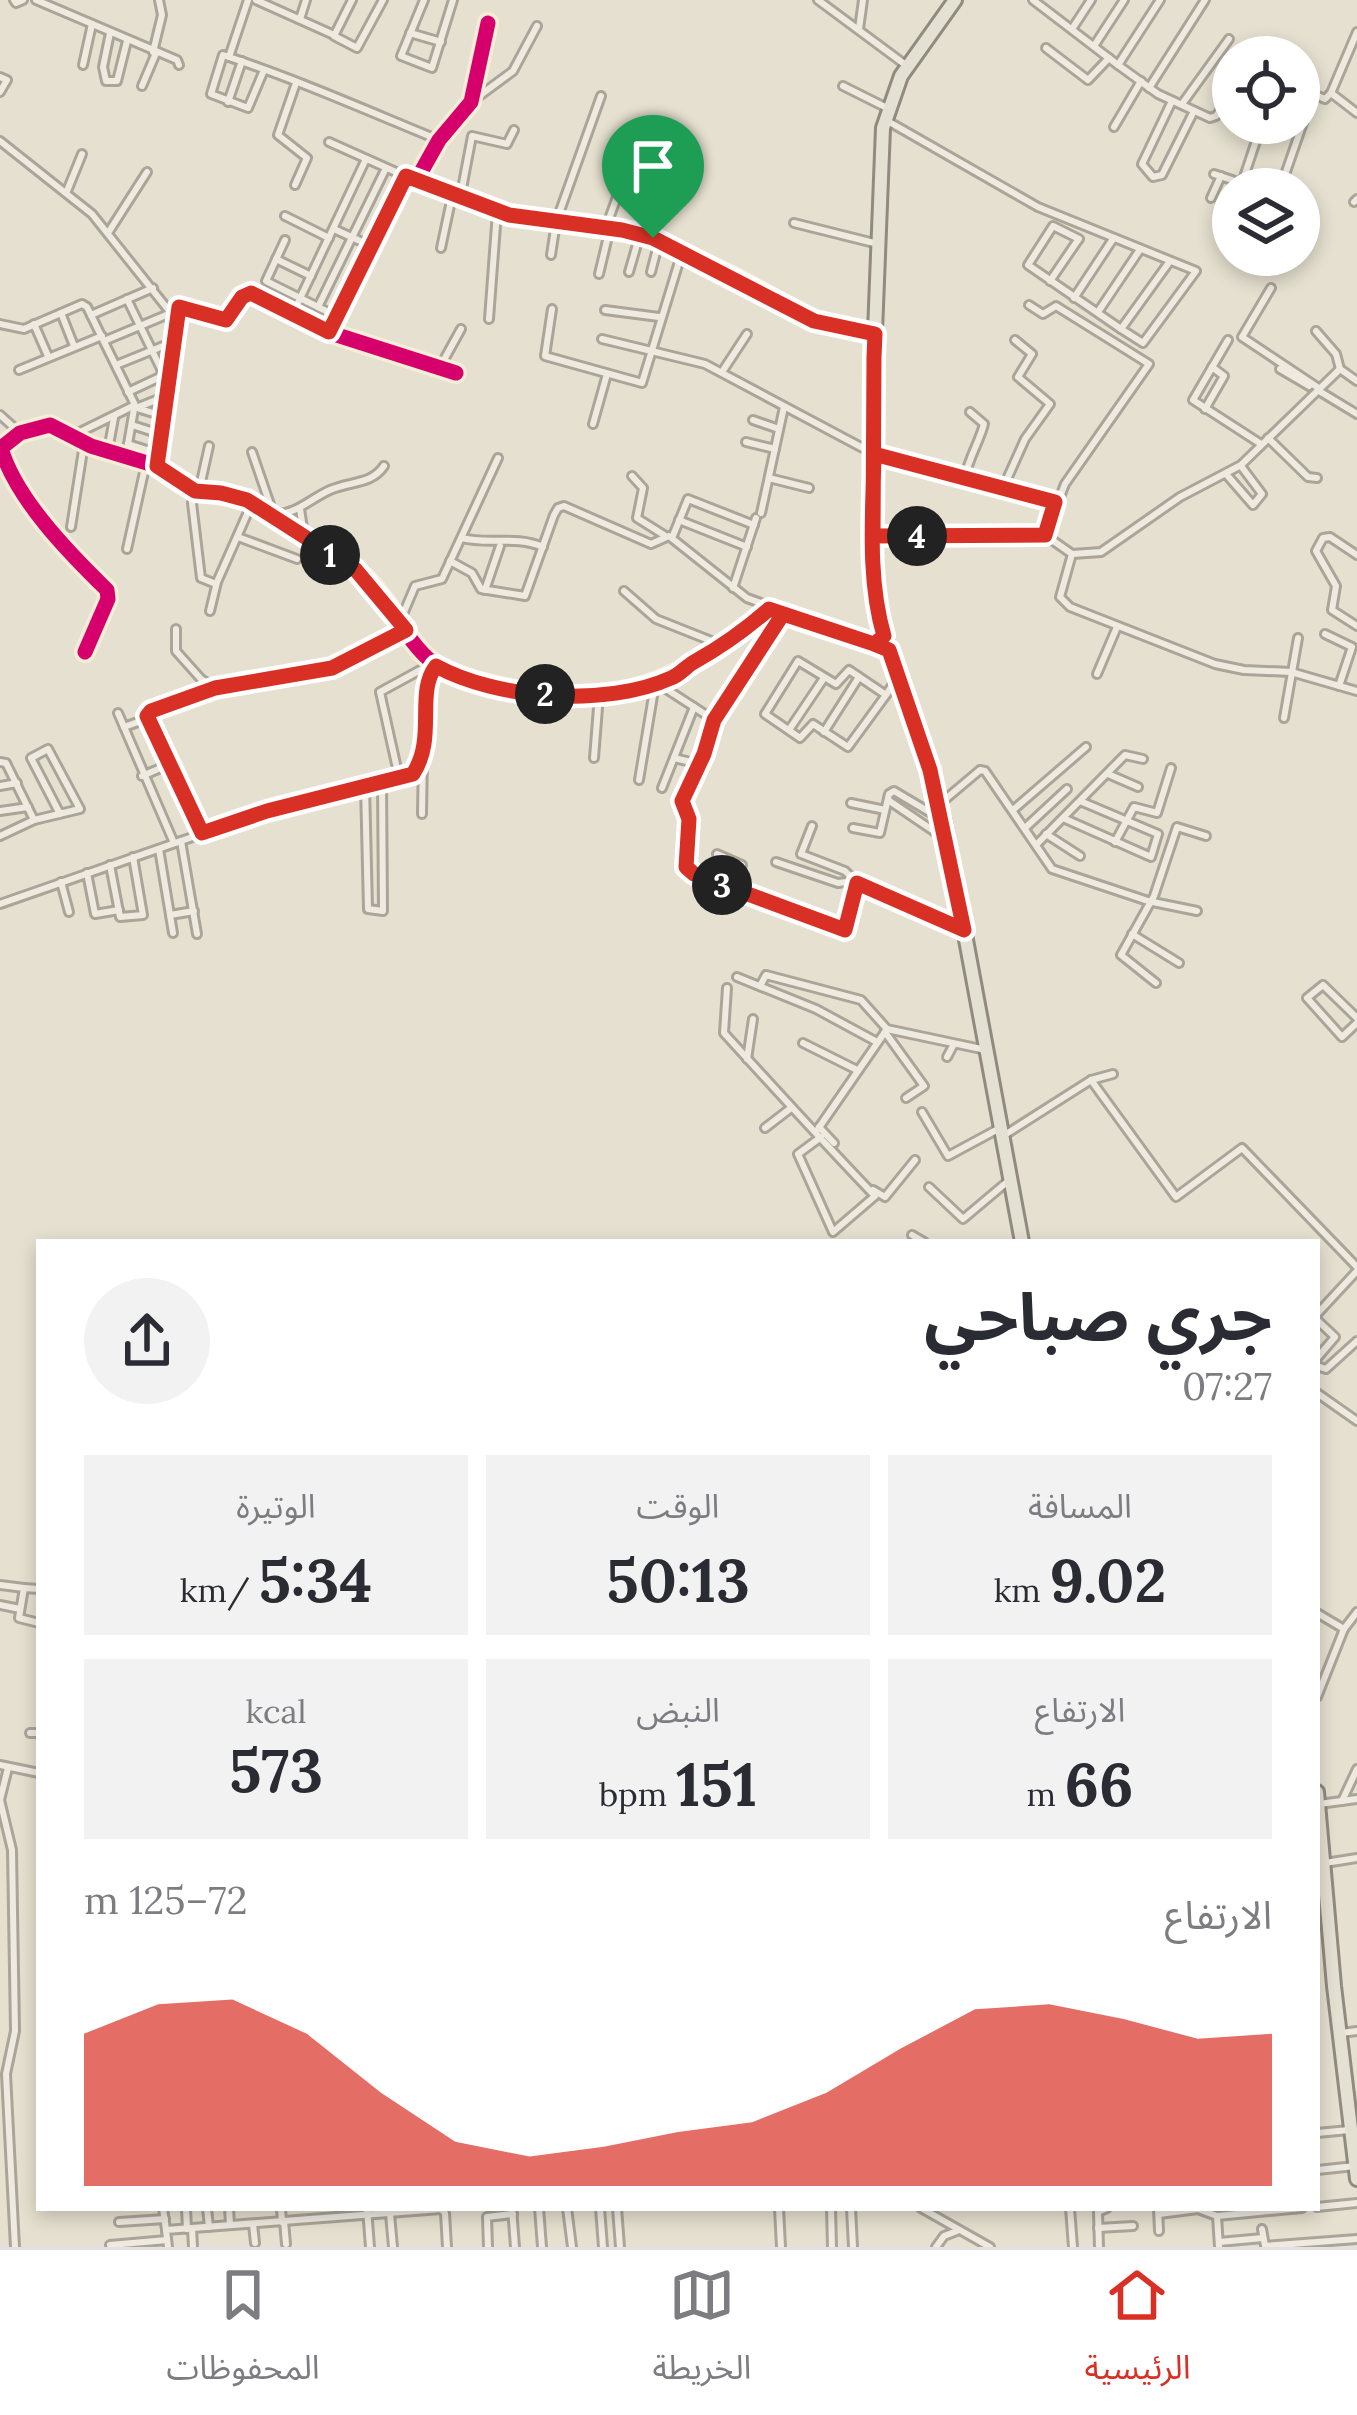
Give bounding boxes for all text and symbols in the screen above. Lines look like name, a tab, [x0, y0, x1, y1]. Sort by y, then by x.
map controls	[1212, 36, 1320, 276]
button: locate	[1212, 36, 1320, 144]
pin	[602, 115, 704, 238]
icon: arrive	[620, 133, 686, 199]
button: layers	[1212, 168, 1320, 276]
pin: 4	[887, 506, 947, 566]
text: 4	[908, 515, 926, 557]
pin: 1	[300, 525, 360, 585]
text: 1	[323, 534, 337, 576]
pin: 2	[515, 664, 575, 724]
text: 2	[536, 673, 554, 715]
pin: 3	[692, 855, 752, 915]
text: 3	[713, 864, 731, 906]
text: جري صباحي	[924, 1274, 1272, 1358]
button: share	[84, 1278, 210, 1404]
text: 07:27	[1182, 1361, 1272, 1411]
text: الوتيرة	[236, 1485, 316, 1527]
text: الوقت	[637, 1485, 719, 1527]
text: المسافة	[1028, 1485, 1132, 1527]
text: 5:34	[258, 1542, 372, 1618]
text: 50:13	[606, 1542, 750, 1618]
text: 9.02	[1050, 1542, 1166, 1618]
text: /km	[180, 1569, 258, 1611]
text: km	[994, 1569, 1050, 1611]
text: النبض	[636, 1689, 720, 1731]
text: الارتفاع	[1035, 1689, 1125, 1731]
text: kcal	[246, 1690, 306, 1732]
text: 573	[229, 1732, 323, 1808]
text: 151	[676, 1746, 757, 1822]
text: 66	[1065, 1746, 1134, 1822]
text: bpm	[599, 1773, 676, 1815]
text: m	[1026, 1773, 1065, 1815]
text: 72–125 m	[84, 1875, 248, 1925]
text: الارتفاع	[1165, 1890, 1272, 1940]
tab: المحفوظات	[166, 2262, 320, 2403]
tab: الخريطة	[653, 2262, 751, 2403]
tab: الرئيسية	[1084, 2262, 1191, 2403]

